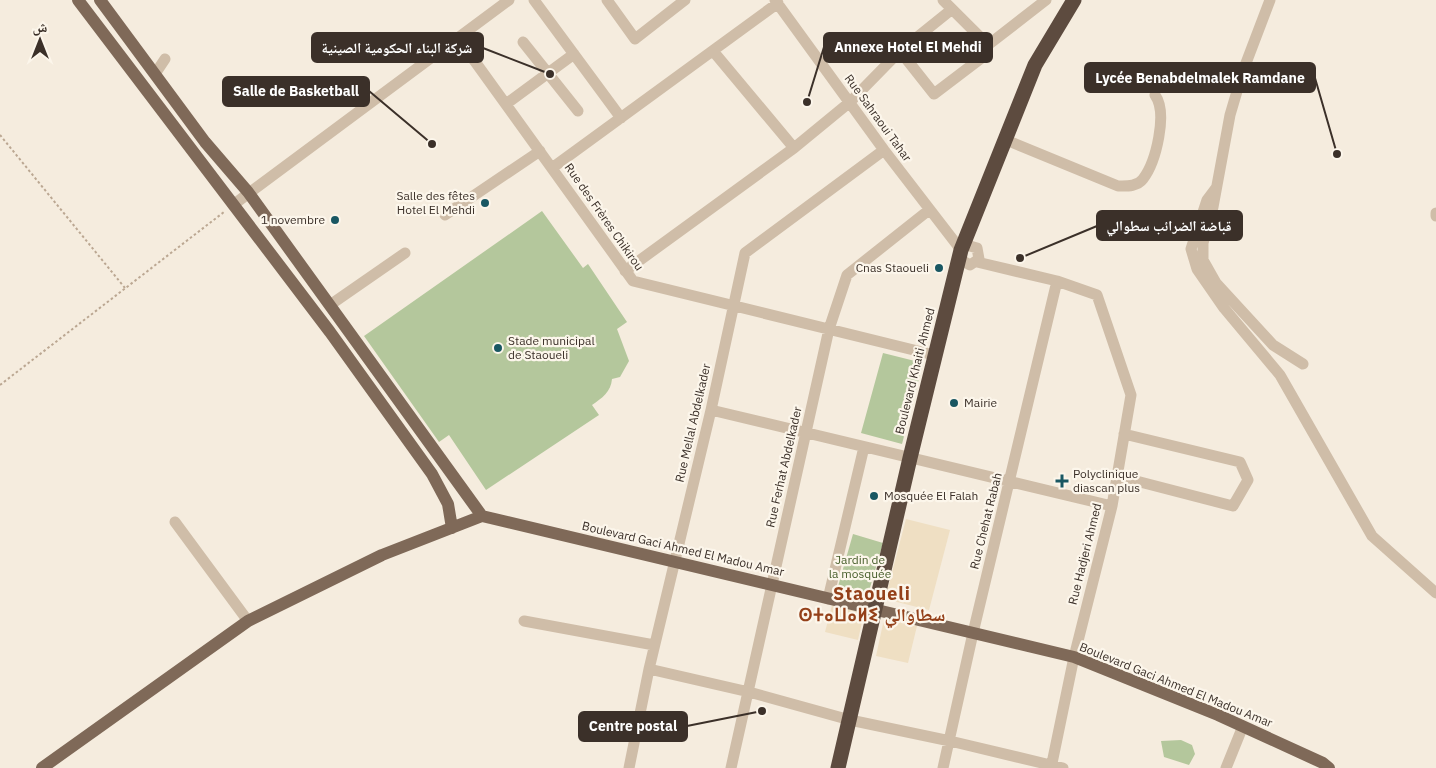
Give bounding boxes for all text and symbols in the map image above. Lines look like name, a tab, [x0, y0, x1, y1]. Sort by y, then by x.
north arrow	[15, 15, 65, 65]
text: ش	[33, 18, 48, 36]
callout: شركة البناء الحكومية الصينية	[312, 33, 483, 62]
callout: Annexe Hotel El Mehdi	[824, 33, 992, 62]
text: Annexe Hotel El Mehdi	[834, 38, 982, 56]
text: شركة البناء الحكومية الصينية	[322, 39, 473, 57]
callout: Lycée Benabdelmalek Ramdane	[1085, 63, 1315, 92]
text: Lycée Benabdelmalek Ramdane	[1095, 69, 1305, 87]
street label: Rue Sahraoui Tahar	[842, 71, 915, 165]
callout: Salle de Basketball	[223, 77, 369, 106]
text: Salle de Basketball	[233, 82, 359, 100]
street label: Rue des Frères Chikirou	[562, 160, 647, 273]
place label: Salle des fêtes Hotel El Mehdi	[396, 188, 475, 217]
marker: Salle des fêtes Hotel El Mehdi	[479, 197, 491, 209]
callout: قباضة الضرائب سطوالي	[1097, 211, 1242, 240]
place label: 1 novembre	[261, 212, 325, 227]
marker: 1 novembre	[329, 214, 341, 226]
text: قباضة الضرائب سطوالي	[1106, 217, 1232, 237]
place label: Cnas Staoueli	[856, 260, 929, 275]
marker: Cnas Staoueli	[933, 262, 945, 274]
street label: Boulevard Khaiti Ahmed	[892, 306, 938, 436]
place label: Stade municipal de Staoueli	[508, 333, 595, 362]
marker: Stade municipal de Staoueli	[492, 342, 504, 354]
street label: Rue Mellal Abdelkader	[672, 362, 714, 484]
place label: Mairie	[964, 395, 998, 410]
marker: Mairie	[948, 397, 960, 409]
street label: Rue Ferhat Abdelkader	[762, 404, 805, 529]
place label: Polyclinique diascan plus	[1073, 466, 1140, 495]
street label: Rue Chehat Rabah	[966, 471, 1005, 571]
marker: Polyclinique diascan plus	[1055, 474, 1069, 488]
place label: Mosquée El Falah	[884, 488, 978, 503]
marker: Mosquée El Falah	[868, 490, 880, 502]
street label: Rue Hadjeri Ahmed	[1065, 502, 1104, 606]
street label: Boulevard Gaci Ahmed El Madou Amar	[581, 518, 786, 579]
park label: Jardin de la mosquée	[829, 552, 892, 581]
district label: Staoueli ⵙⵜⴰⵡⴰⵍⵉ سطاوالي	[799, 582, 945, 629]
street label: Boulevard Gaci Ahmed El Madou Amar	[1077, 639, 1276, 730]
callout: Centre postal	[579, 712, 687, 741]
text: Centre postal	[589, 717, 677, 735]

